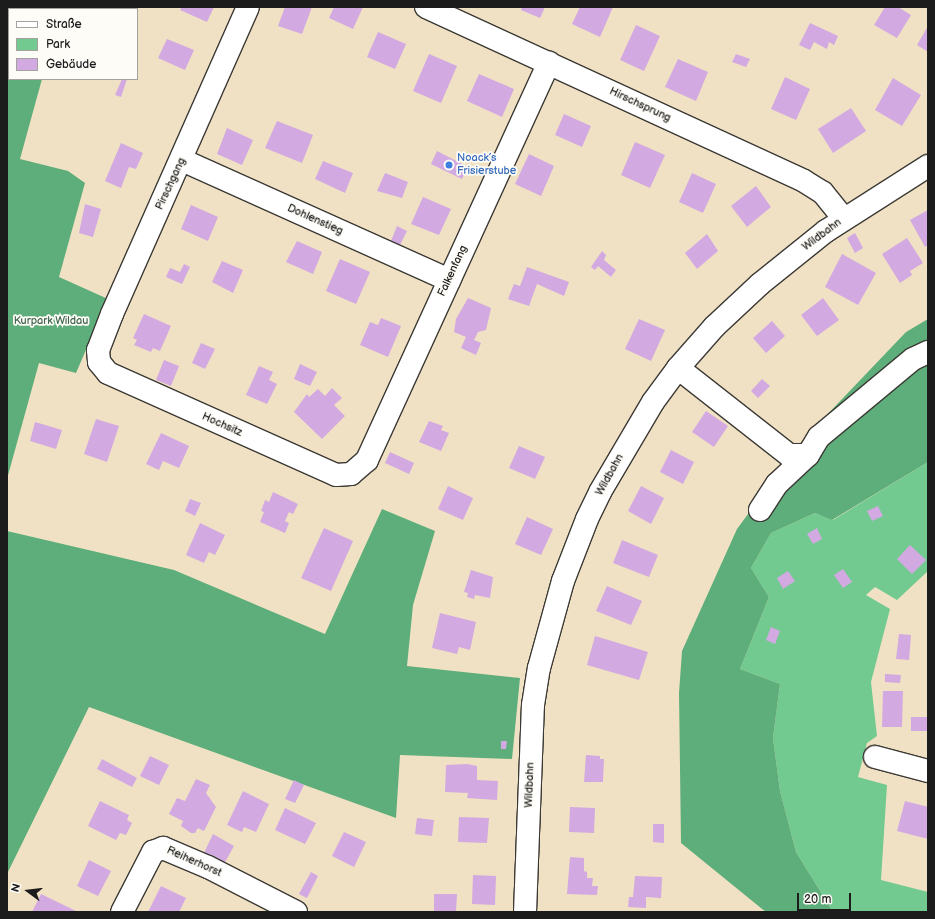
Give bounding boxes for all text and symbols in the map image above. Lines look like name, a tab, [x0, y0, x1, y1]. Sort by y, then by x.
legend	[8, 8, 138, 80]
text: Straße	[46, 17, 82, 32]
text: Park	[46, 37, 70, 52]
text: Gebäude	[46, 57, 96, 72]
street label: Hirschsprung	[607, 85, 673, 125]
place label: Noack´s Frisierstube	[457, 152, 516, 178]
street label: Pirschgang	[153, 156, 189, 212]
marker: Noack´s Frisierstube	[444, 160, 454, 170]
street label: Dohlenstieg	[285, 202, 345, 238]
street label: Wildbahn	[800, 216, 844, 254]
street label: Falkenfang	[435, 243, 471, 299]
park label: Kurpark Wildau	[13, 314, 89, 328]
street label: Hochsitz	[200, 410, 244, 440]
street label: Wildbahn	[593, 452, 627, 498]
street label: Wildbahn	[523, 762, 537, 808]
street label: Reiherhorst	[165, 844, 223, 880]
north arrow	[8, 871, 48, 911]
text: N	[9, 882, 23, 893]
scale bar	[799, 885, 853, 911]
text: 20 m	[804, 892, 831, 907]

